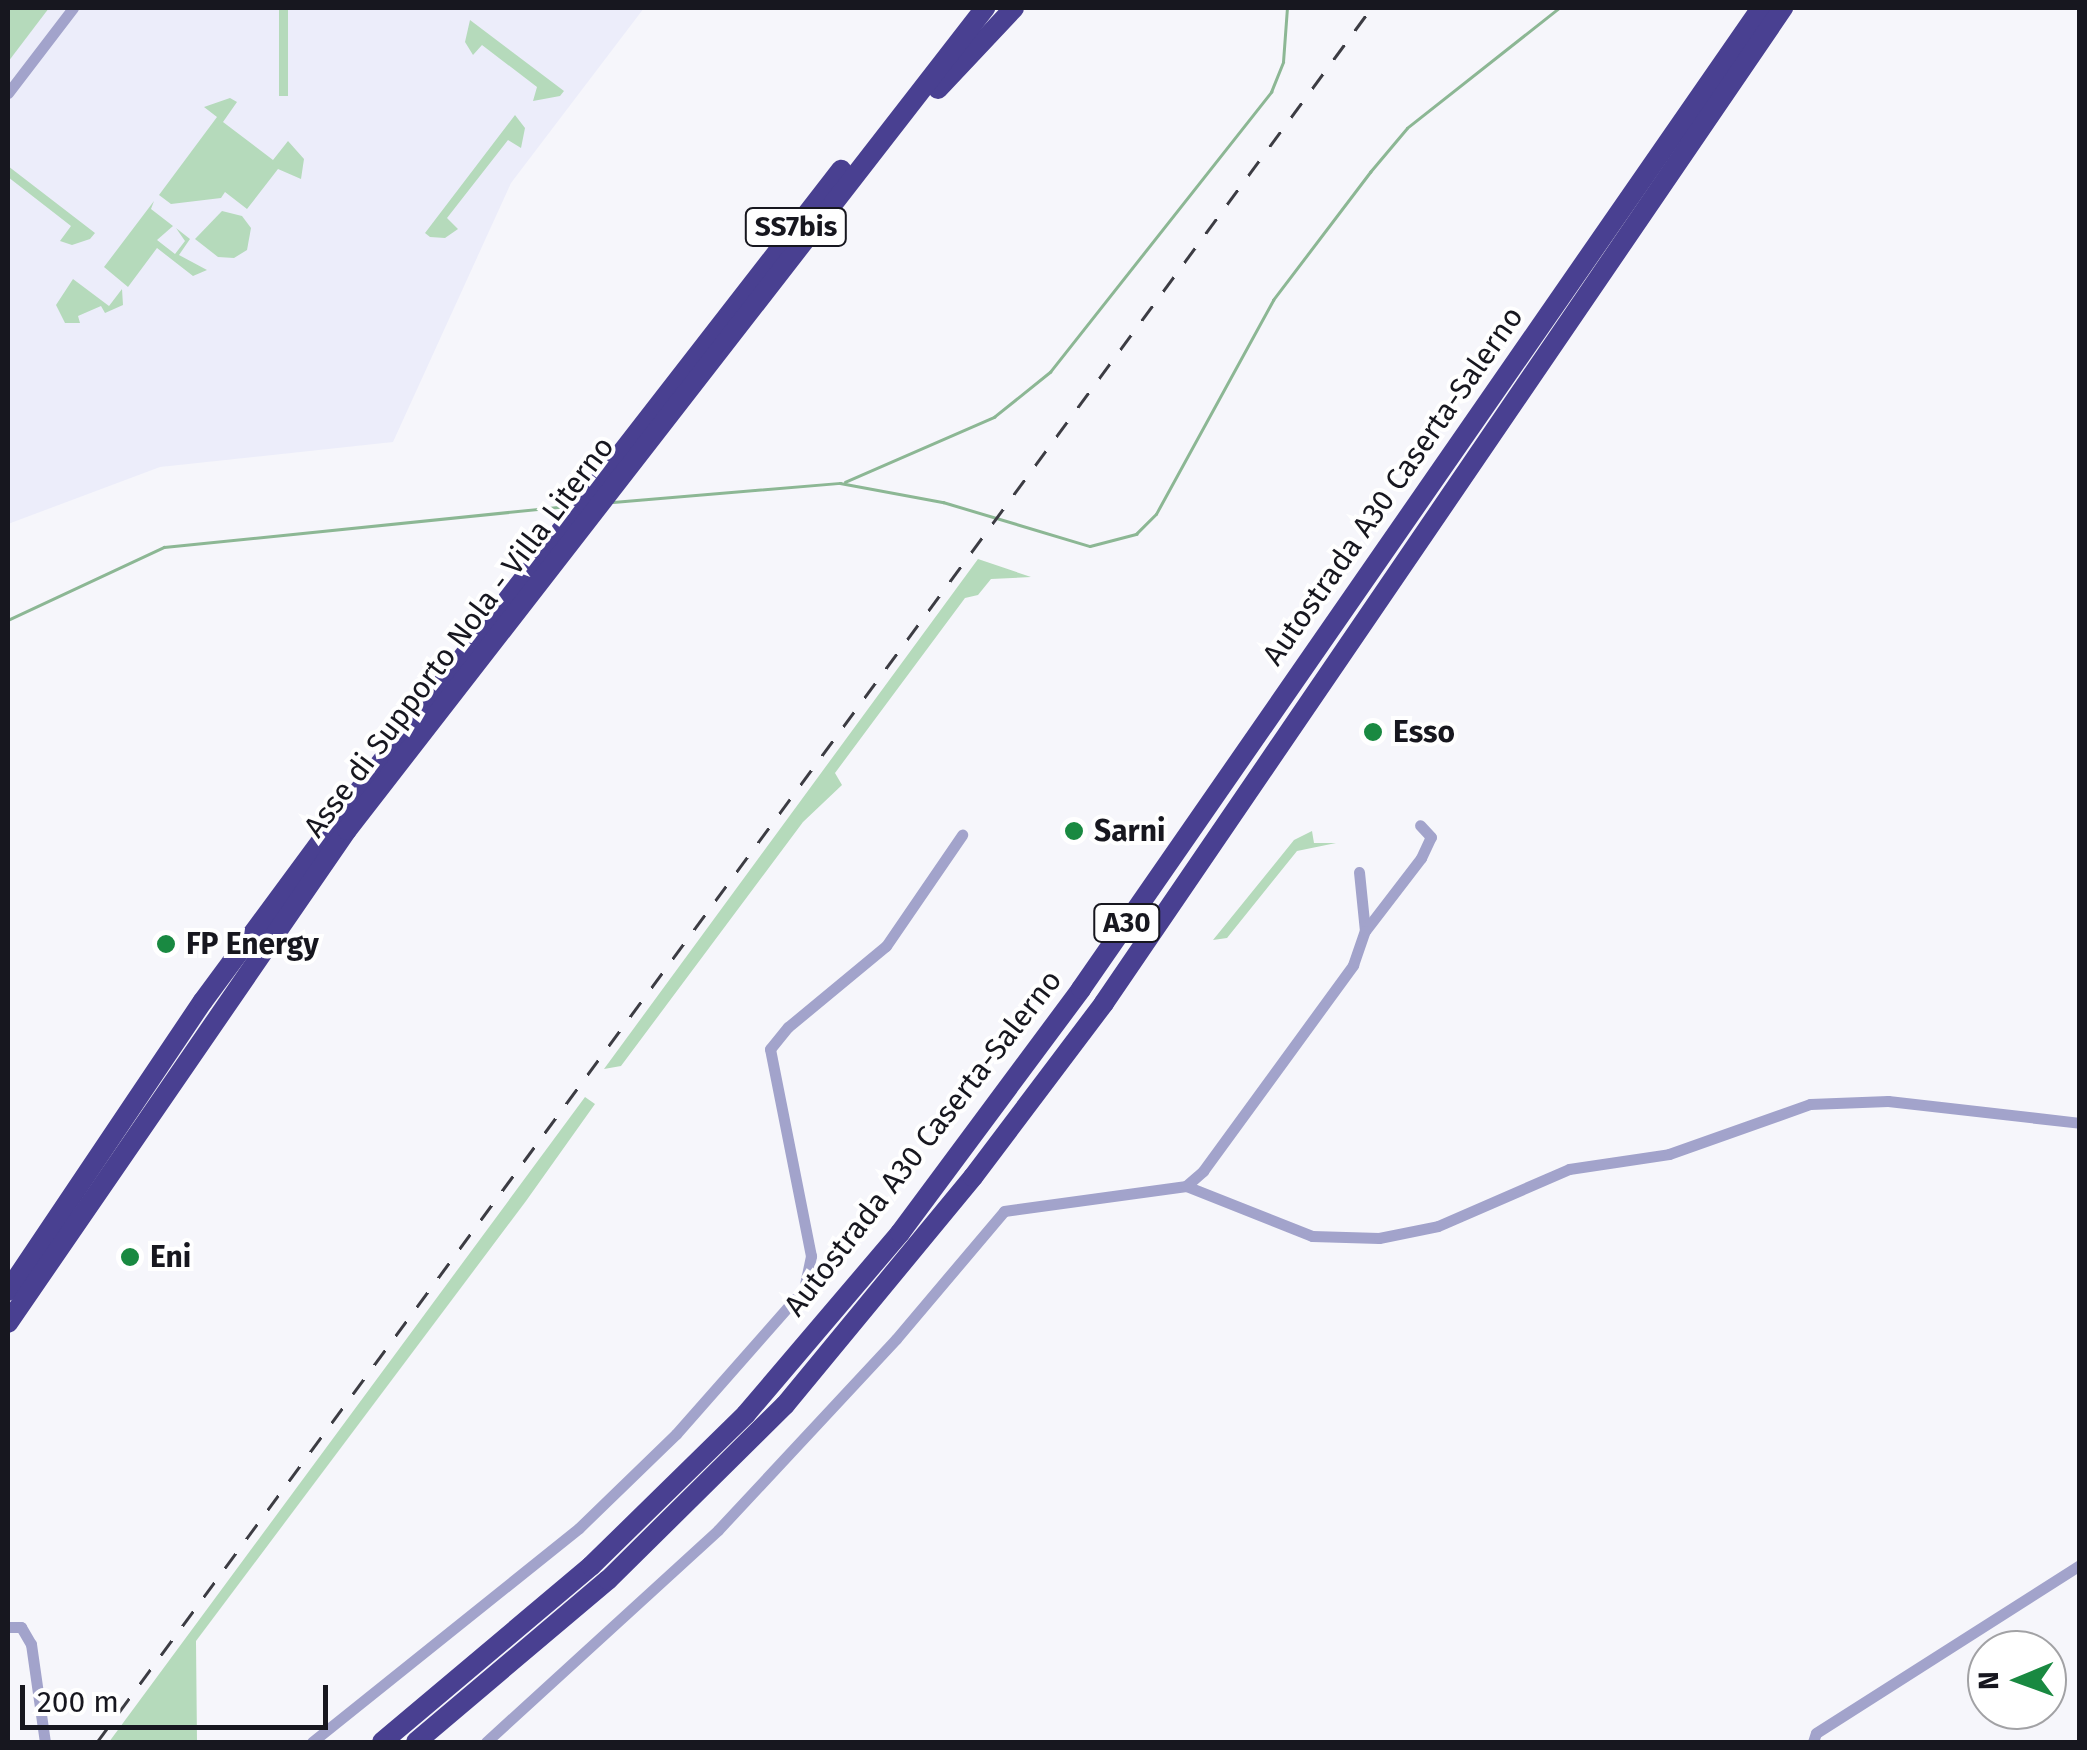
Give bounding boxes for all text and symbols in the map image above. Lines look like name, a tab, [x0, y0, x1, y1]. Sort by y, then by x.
road number: SS7bis	[744, 204, 848, 250]
street label: Autostrada A30 Caserta-Salerno	[1255, 300, 1531, 672]
street label: Asse di Supporto Nola - Villa Literno	[296, 429, 622, 845]
place label: Esso	[1393, 714, 1455, 750]
marker: Esso	[1362, 721, 1384, 743]
place label: Sarni	[1094, 813, 1165, 849]
marker: Sarni	[1063, 820, 1085, 842]
road number: A30	[1092, 900, 1162, 946]
place label: FP Energy	[186, 926, 319, 962]
marker: FP Energy	[155, 933, 177, 955]
street label: Autostrada A30 Caserta-Salerno	[777, 963, 1069, 1323]
place label: Eni	[150, 1239, 191, 1275]
marker: Eni	[119, 1246, 141, 1268]
north arrow	[1967, 1630, 2067, 1730]
scale bar	[25, 1665, 332, 1727]
text: N	[1972, 1671, 2005, 1690]
text: 200 m	[37, 1684, 119, 1720]

